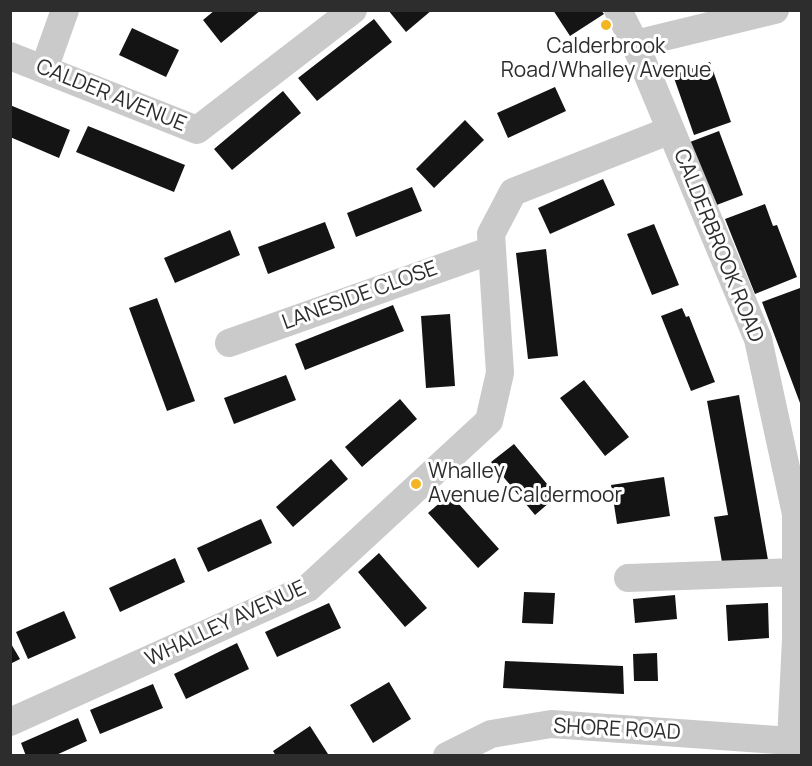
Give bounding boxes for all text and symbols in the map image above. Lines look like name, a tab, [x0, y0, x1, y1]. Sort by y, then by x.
marker: Calderbrook Road/Whalley Avenue	[599, 18, 613, 32]
place label: Calderbrook Road/Whalley Avenue	[501, 34, 711, 84]
street label: CALDER AVENUE	[32, 54, 190, 138]
street label: CALDERBROOK ROAD	[668, 146, 768, 346]
street label: LANESIDE CLOSE	[279, 256, 441, 336]
place label: Whalley Avenue/Caldermoor	[428, 459, 622, 509]
marker: Whalley Avenue/Caldermoor	[409, 477, 423, 491]
street label: WHALLEY AVENUE	[142, 576, 310, 672]
street label: SHORE ROAD	[553, 714, 681, 746]

